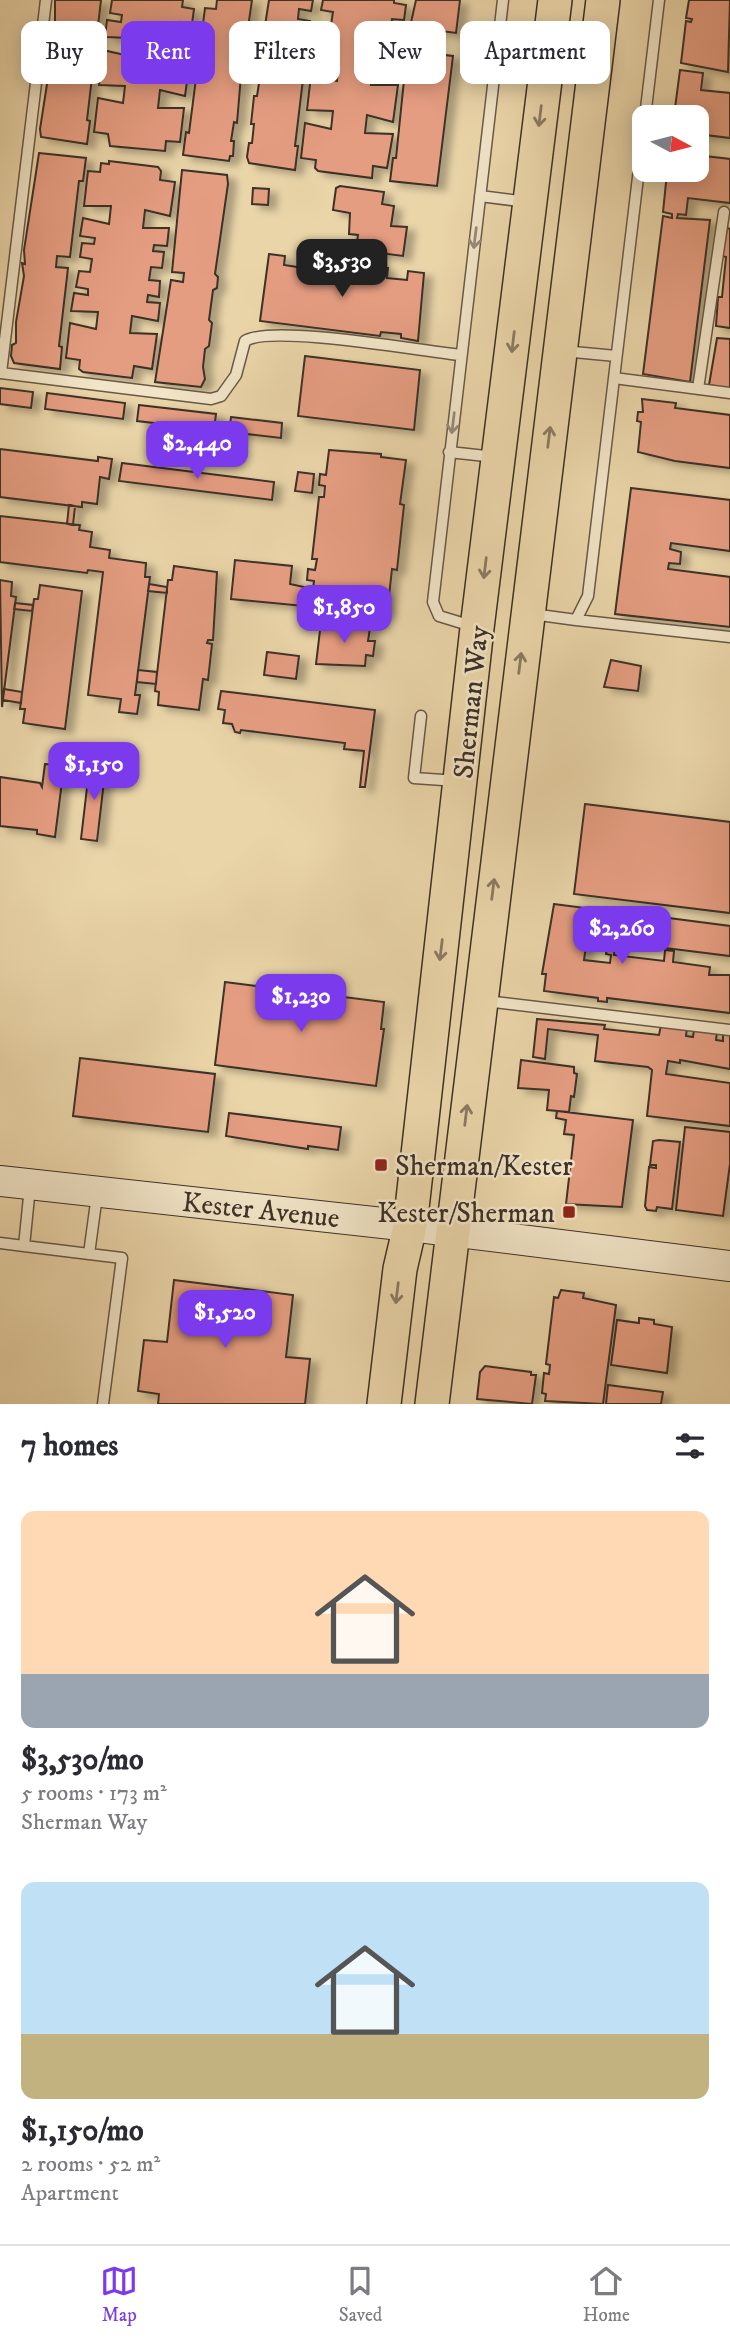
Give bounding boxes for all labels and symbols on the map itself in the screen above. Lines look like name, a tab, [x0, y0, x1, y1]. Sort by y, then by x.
one-way arrow	[534, 104, 547, 127]
north arrow	[632, 105, 709, 182]
one-way arrow	[469, 226, 482, 249]
pin: $3,530	[285, 240, 399, 299]
one-way arrow	[506, 330, 519, 353]
one-way arrow	[446, 411, 459, 434]
pin: $2,440	[140, 421, 254, 481]
one-way arrow	[542, 427, 555, 449]
one-way arrow	[478, 556, 491, 579]
pin: $1,850	[287, 586, 401, 645]
street label: Sherman Way	[446, 623, 497, 781]
one-way arrow	[513, 652, 526, 675]
pin: $1,150	[37, 742, 151, 802]
one-way arrow	[486, 878, 499, 901]
pin: $2,260	[565, 906, 679, 966]
one-way arrow	[435, 938, 448, 961]
pin: $1,230	[244, 974, 358, 1034]
one-way arrow	[459, 1104, 472, 1127]
place label: Sherman/Kester	[395, 1149, 573, 1184]
marker: Sherman/Kester	[373, 1157, 389, 1173]
street label: Kester Avenue	[180, 1185, 341, 1236]
place label: Kester/Sherman	[377, 1196, 555, 1231]
marker: Kester/Sherman	[561, 1204, 577, 1220]
one-way arrow	[391, 1281, 404, 1304]
pin: $1,520	[168, 1290, 282, 1350]

